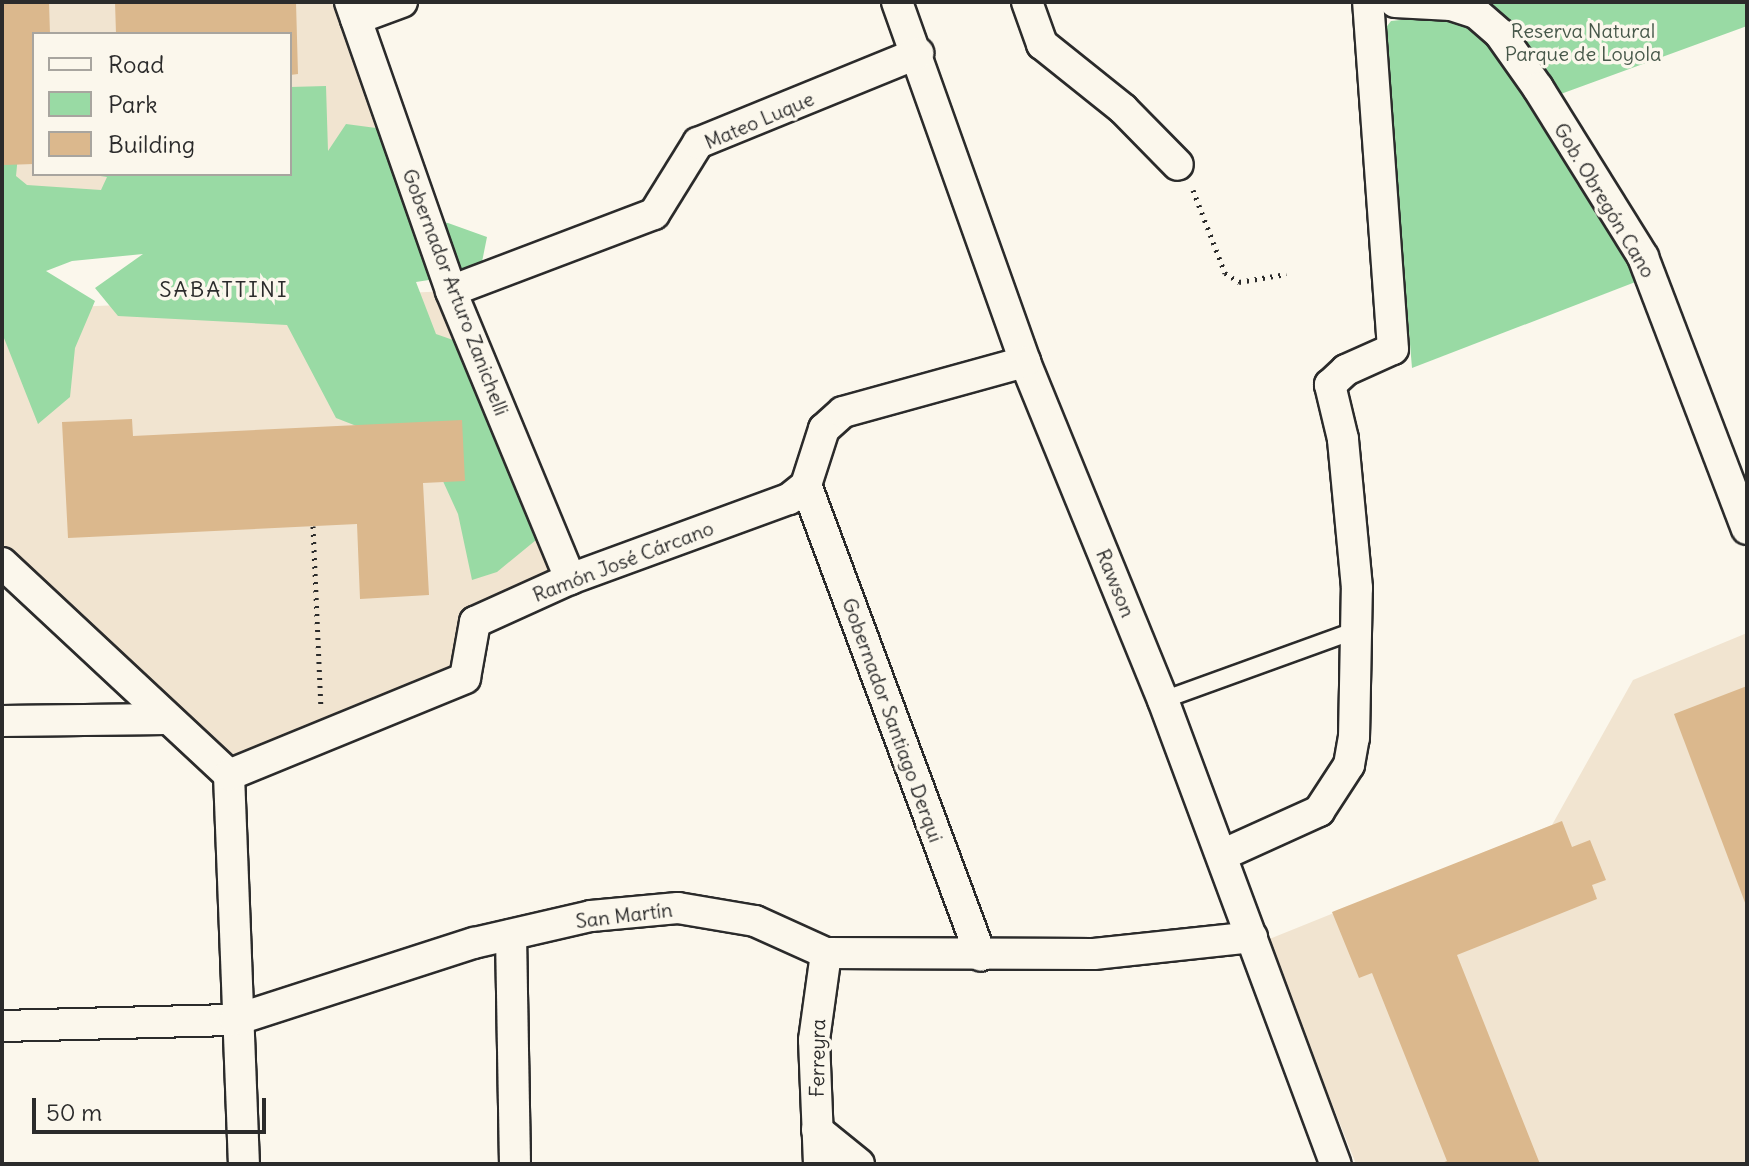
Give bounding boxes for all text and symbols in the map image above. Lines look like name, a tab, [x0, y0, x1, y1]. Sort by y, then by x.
park label: Reserva Natural Parque de Loyola	[1505, 18, 1661, 65]
legend	[32, 32, 292, 176]
text: Road	[108, 49, 164, 79]
street label: Mateo Luque	[701, 86, 817, 154]
text: Park	[108, 89, 158, 119]
street label: Gob. Obregón Cano	[1549, 118, 1661, 282]
text: Building	[108, 129, 195, 159]
street label: Gobernador Arturo Zanichelli	[398, 165, 514, 419]
district label: SABATTINI	[159, 277, 289, 303]
street label: Ramón José Cárcano	[529, 515, 717, 607]
street label: Rawson	[1091, 545, 1141, 621]
street label: Gobernador Santiago Derqui	[838, 595, 948, 845]
street label: San Martín	[574, 897, 674, 933]
street label: Ferreyra	[804, 1019, 830, 1097]
scale bar	[36, 1082, 270, 1132]
text: 50 m	[46, 1097, 102, 1127]

